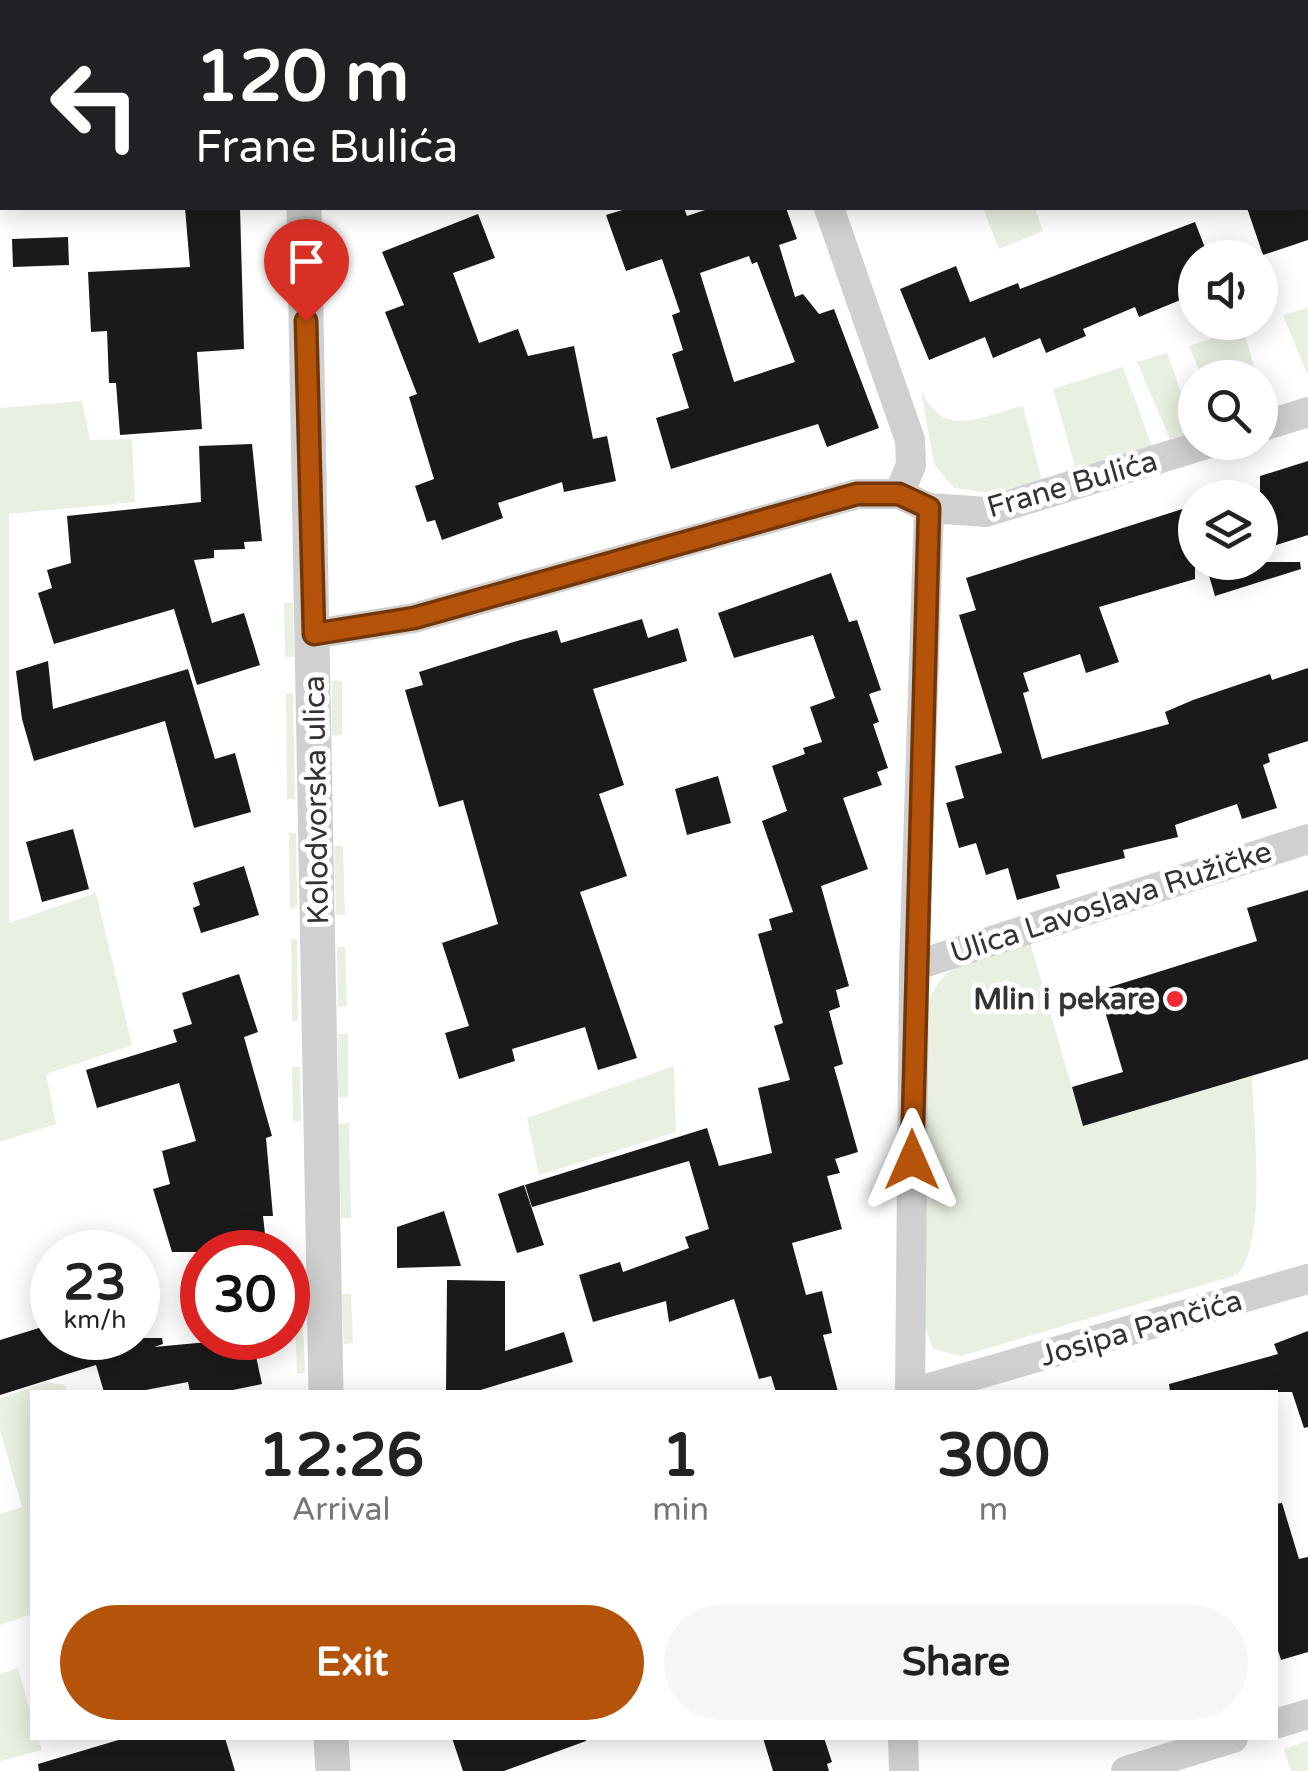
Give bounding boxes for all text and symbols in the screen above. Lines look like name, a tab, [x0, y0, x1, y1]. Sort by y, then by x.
text: 120 m	[195, 36, 409, 120]
icon: left	[30, 40, 160, 170]
text: Frane Bulića	[195, 121, 458, 175]
pin	[264, 219, 349, 322]
icon: arrive	[279, 234, 334, 289]
map controls	[1178, 240, 1278, 580]
button: sound	[1178, 240, 1278, 340]
button: search	[1178, 360, 1278, 460]
street label: Frane Bulića	[983, 443, 1162, 526]
button: layers	[1178, 480, 1278, 580]
street label: Kolodvorska ulica	[296, 675, 337, 925]
street label: Ulica Lavoslava Ružičke	[946, 833, 1276, 972]
place label: Mlin i pekare	[973, 981, 1155, 1018]
marker: Mlin i pekare	[1164, 988, 1186, 1010]
position arrow	[860, 1108, 964, 1212]
speed limit sign: 30	[180, 1230, 310, 1360]
text: 23	[64, 1253, 126, 1313]
street label: Josipa Pančića	[1036, 1282, 1246, 1375]
text: km/h	[64, 1305, 126, 1335]
text: 12:26	[258, 1420, 424, 1492]
text: 1	[662, 1420, 699, 1492]
text: 300	[937, 1420, 1050, 1492]
text: Arrival	[292, 1491, 391, 1529]
text: min	[652, 1491, 709, 1529]
text: m	[979, 1491, 1008, 1529]
button: Exit	[60, 1605, 644, 1720]
button: Share	[664, 1605, 1248, 1720]

